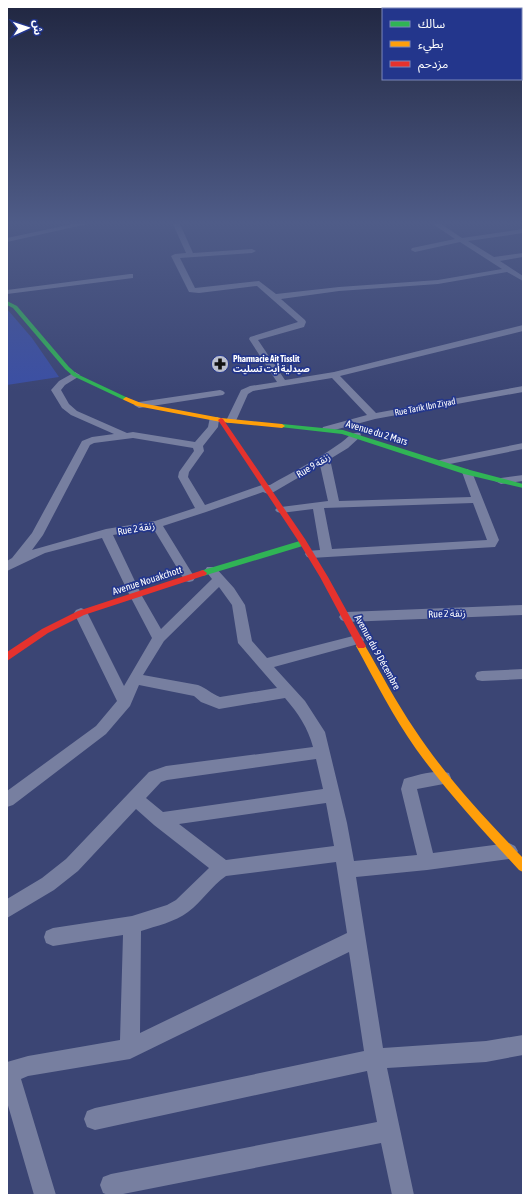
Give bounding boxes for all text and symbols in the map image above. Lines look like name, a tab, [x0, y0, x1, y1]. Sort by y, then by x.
north arrow	[8, 8, 48, 48]
legend	[382, 8, 522, 80]
text: سالك	[418, 17, 445, 31]
text: ش	[31, 20, 44, 35]
text: بطيء	[418, 37, 444, 54]
text: مزدحم	[418, 57, 448, 73]
pharmacy icon: Pharmacie Ait Tisslit صيدلية أيت تسليت	[210, 354, 230, 374]
place label: Pharmacie Ait Tisslit صيدلية أيت تسليت	[233, 354, 310, 375]
street label: Rue Tarik Ibn Ziyad	[394, 396, 456, 418]
street label: Avenue du 2 Mars	[345, 418, 409, 447]
street label: Rue 9 زنقة	[294, 451, 333, 481]
street label: Rue 2 زنقة	[117, 520, 156, 538]
street label: Avenue Nouakchott	[111, 564, 183, 597]
street label: Rue 2 زنقة	[428, 607, 466, 621]
street label: Avenue du 9 Décembre	[352, 613, 403, 692]

